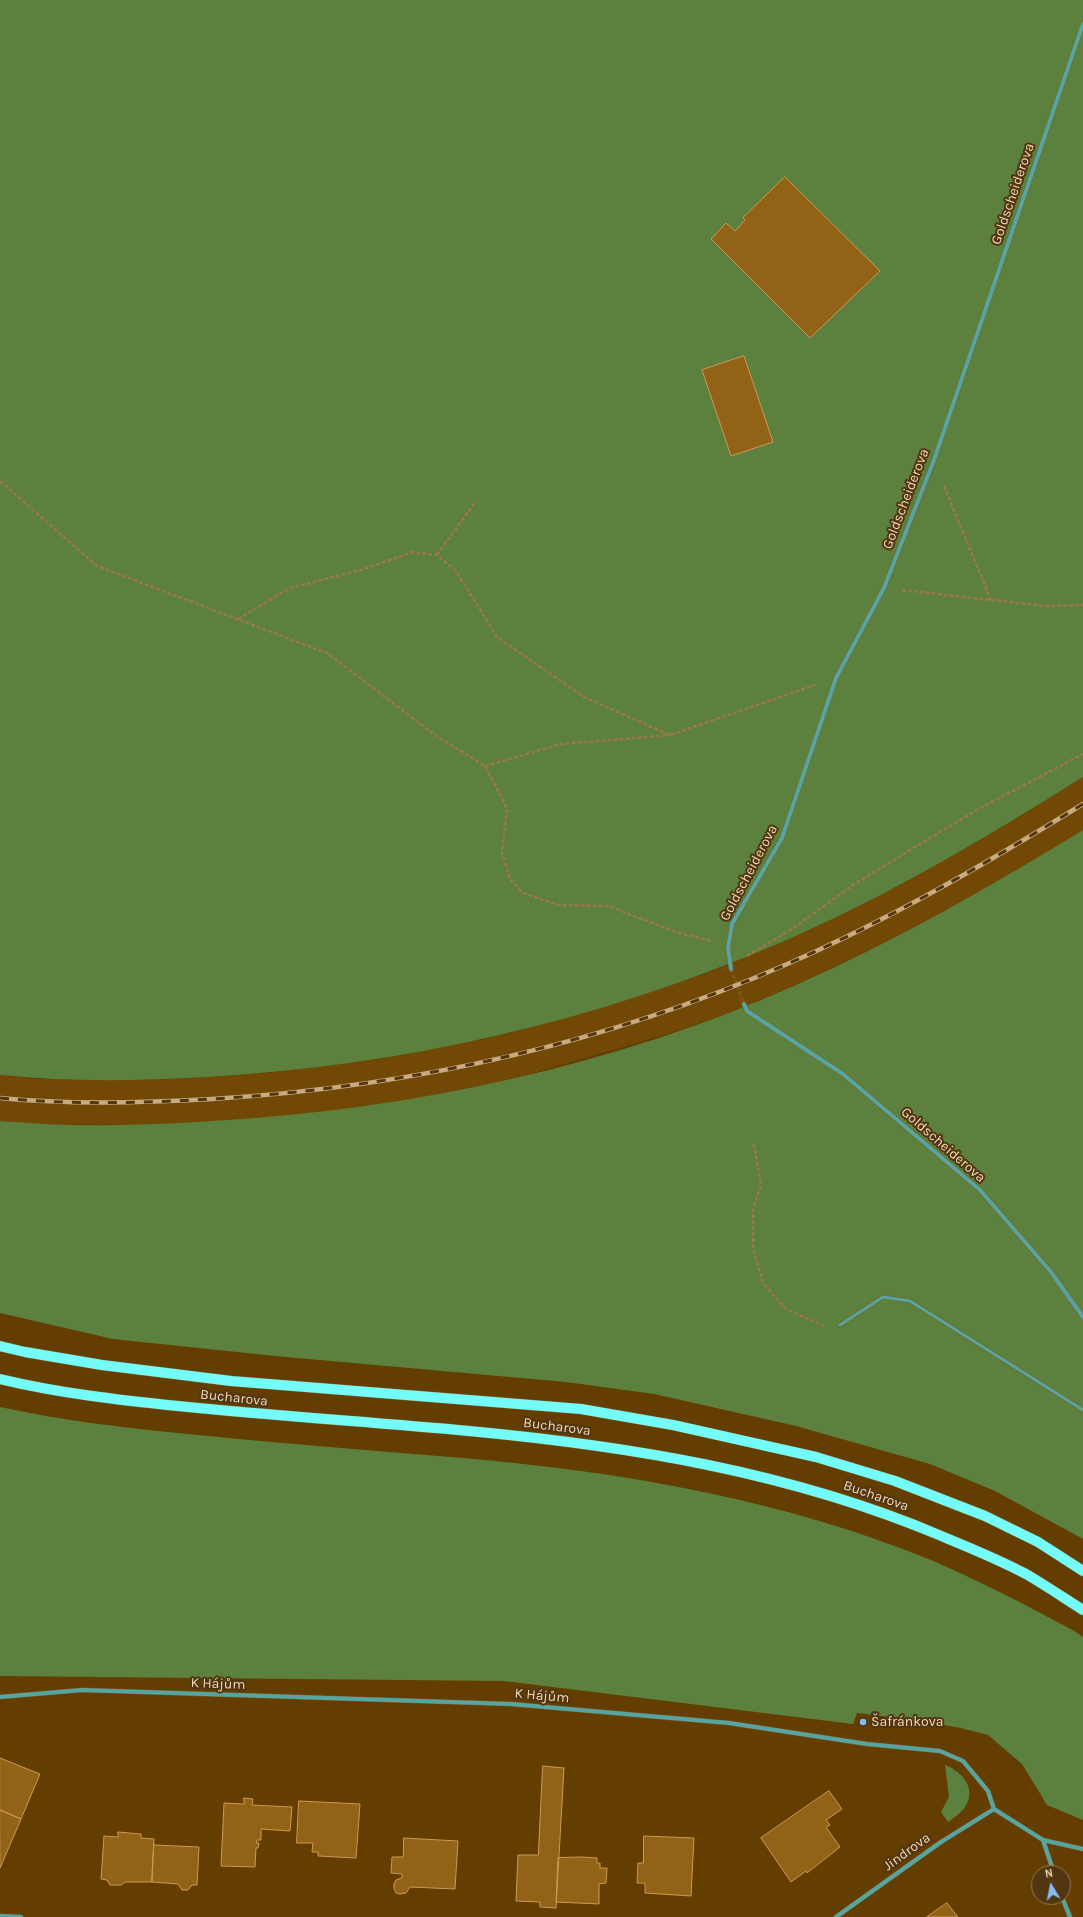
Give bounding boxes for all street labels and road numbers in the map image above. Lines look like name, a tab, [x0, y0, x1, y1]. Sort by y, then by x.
street label: Goldscheiderova	[988, 141, 1038, 247]
street label: Goldscheiderova	[879, 446, 933, 552]
street label: Goldscheiderova	[717, 822, 781, 924]
street label: Goldscheiderova	[897, 1104, 989, 1186]
street label: Bucharova	[199, 1386, 269, 1410]
street label: Bucharova	[522, 1415, 592, 1439]
street label: Bucharova	[841, 1477, 911, 1515]
street label: K Hájům	[190, 1675, 246, 1693]
street label: K Hájům	[514, 1685, 570, 1707]
street label: Jindrova	[880, 1829, 934, 1875]

